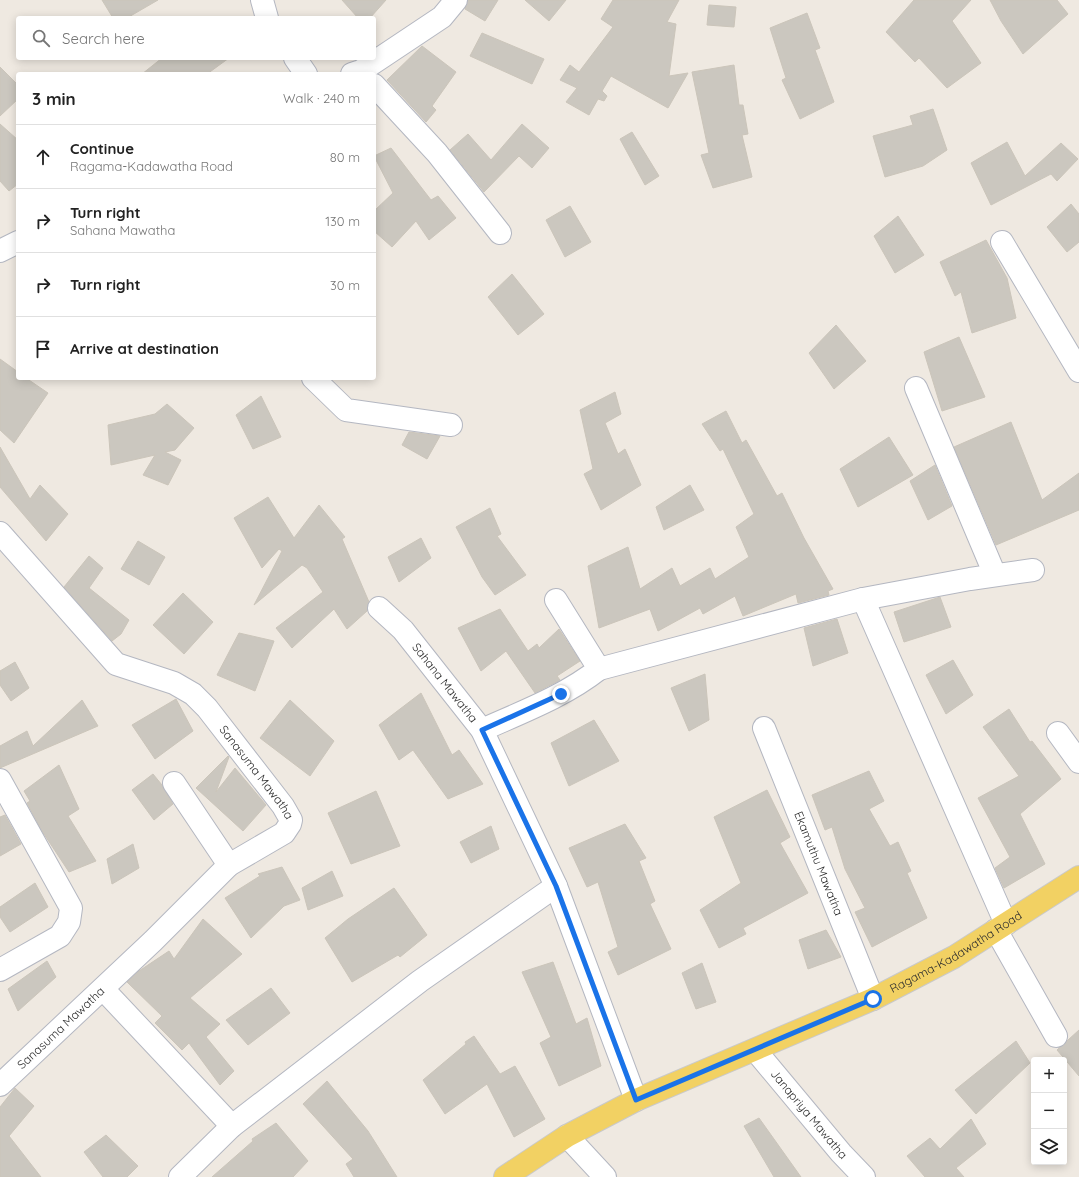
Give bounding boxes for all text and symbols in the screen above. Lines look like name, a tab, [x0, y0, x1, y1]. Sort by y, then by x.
search box	[16, 16, 376, 60]
icon: search	[30, 27, 52, 49]
text: Search here	[62, 29, 145, 48]
text: 3 min	[32, 88, 76, 109]
text: Walk · 240 m	[283, 90, 360, 106]
text: Continue	[70, 139, 134, 158]
icon: ahead	[32, 146, 54, 168]
text: 80 m	[330, 149, 360, 165]
text: Ragama-Kadawatha Road	[70, 158, 233, 174]
text: Turn right	[70, 203, 141, 222]
icon: right	[32, 210, 54, 232]
text: 130 m	[325, 213, 360, 229]
text: Sahana Mawatha	[70, 222, 175, 238]
icon: right	[32, 274, 54, 296]
text: Turn right	[70, 275, 141, 294]
text: 30 m	[330, 277, 360, 293]
icon: arrive	[32, 338, 54, 360]
text: Arrive at destination	[70, 339, 219, 358]
street label: Sahana Mawatha	[409, 640, 481, 725]
route end	[552, 685, 570, 703]
street label: Sanasuma Mawatha	[216, 722, 297, 822]
street label: Ekamuthu Mawatha	[791, 809, 847, 918]
street label: Ragama-Kadawatha Road	[887, 908, 1025, 996]
street label: Sanasuma Mawatha	[14, 983, 107, 1072]
route start	[864, 990, 882, 1008]
map controls	[1031, 1057, 1067, 1165]
button: +	[1031, 1057, 1067, 1093]
street label: Janapriya Mawatha	[768, 1066, 851, 1162]
button: −	[1031, 1093, 1067, 1129]
button: layers	[1031, 1129, 1067, 1165]

